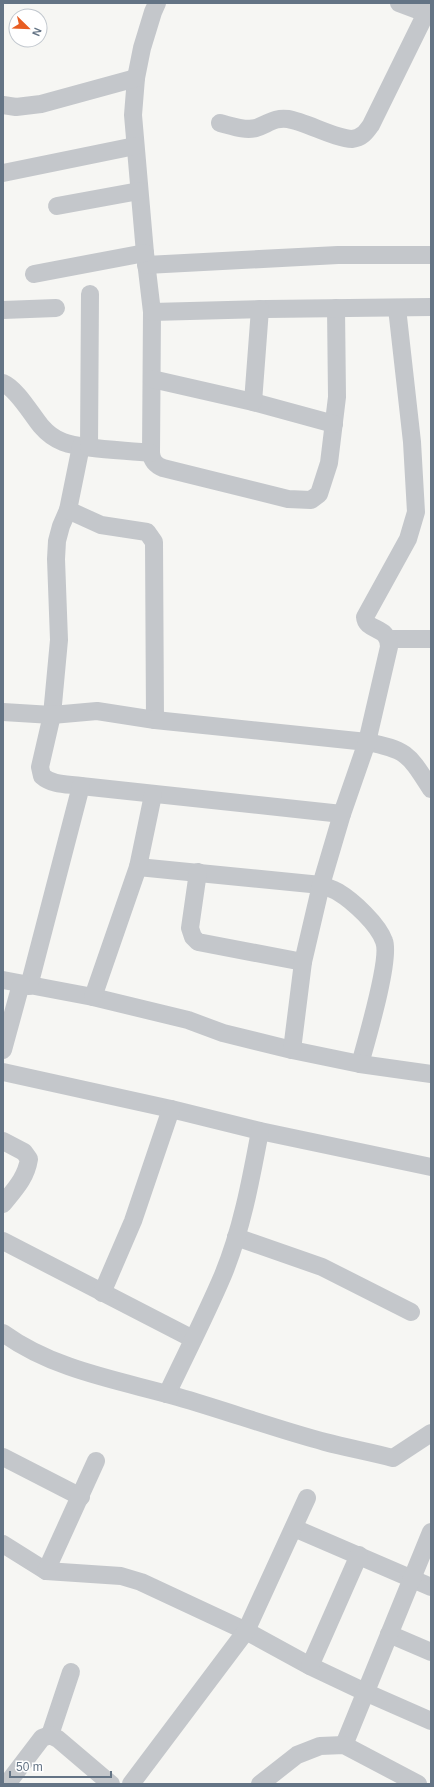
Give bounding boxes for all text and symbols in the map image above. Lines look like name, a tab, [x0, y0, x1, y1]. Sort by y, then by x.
north arrow	[8, 8, 48, 48]
text: N	[30, 26, 44, 38]
scale bar	[10, 1753, 111, 1779]
text: 50 m	[16, 1760, 43, 1774]

